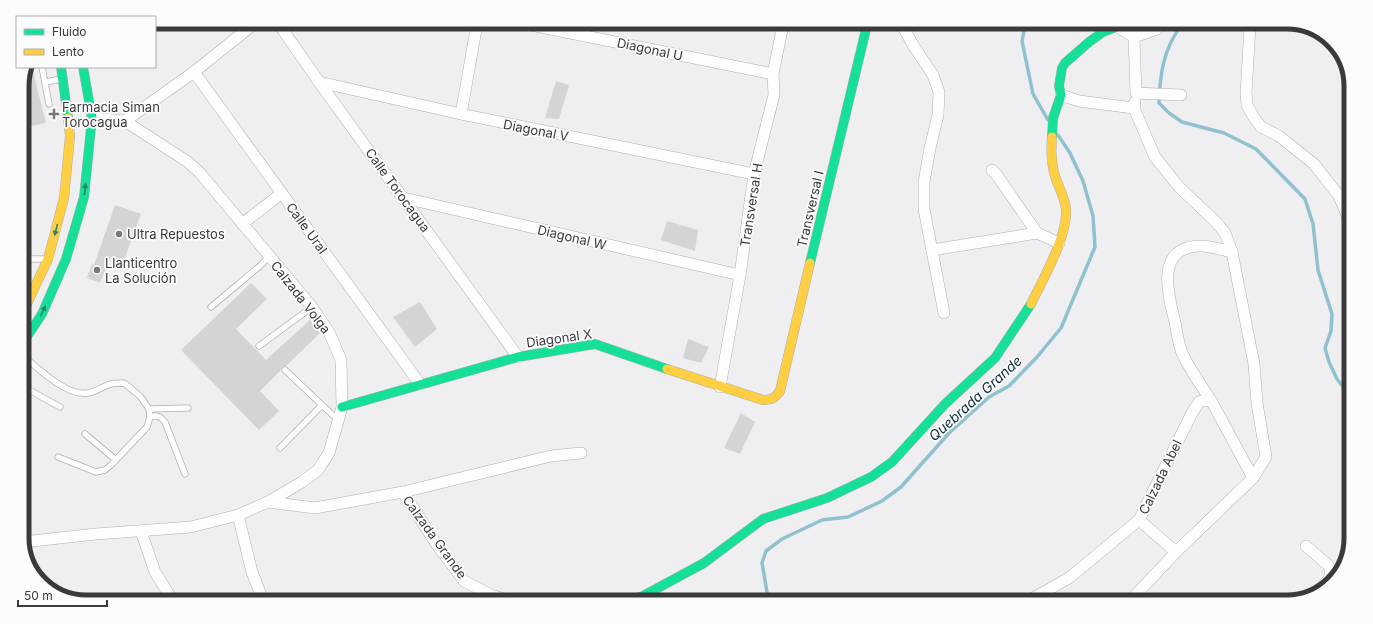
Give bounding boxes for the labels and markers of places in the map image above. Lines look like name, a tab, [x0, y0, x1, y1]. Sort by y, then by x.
place label: Farmacia Siman Torocagua	[62, 99, 160, 130]
marker: Farmacia Siman Torocagua	[49, 109, 59, 119]
place label: Ultra Repuestos	[127, 226, 225, 242]
marker: Ultra Repuestos	[114, 229, 124, 239]
place label: Llanticentro La Solución	[105, 255, 177, 286]
marker: Llanticentro La Solución	[92, 265, 102, 275]

